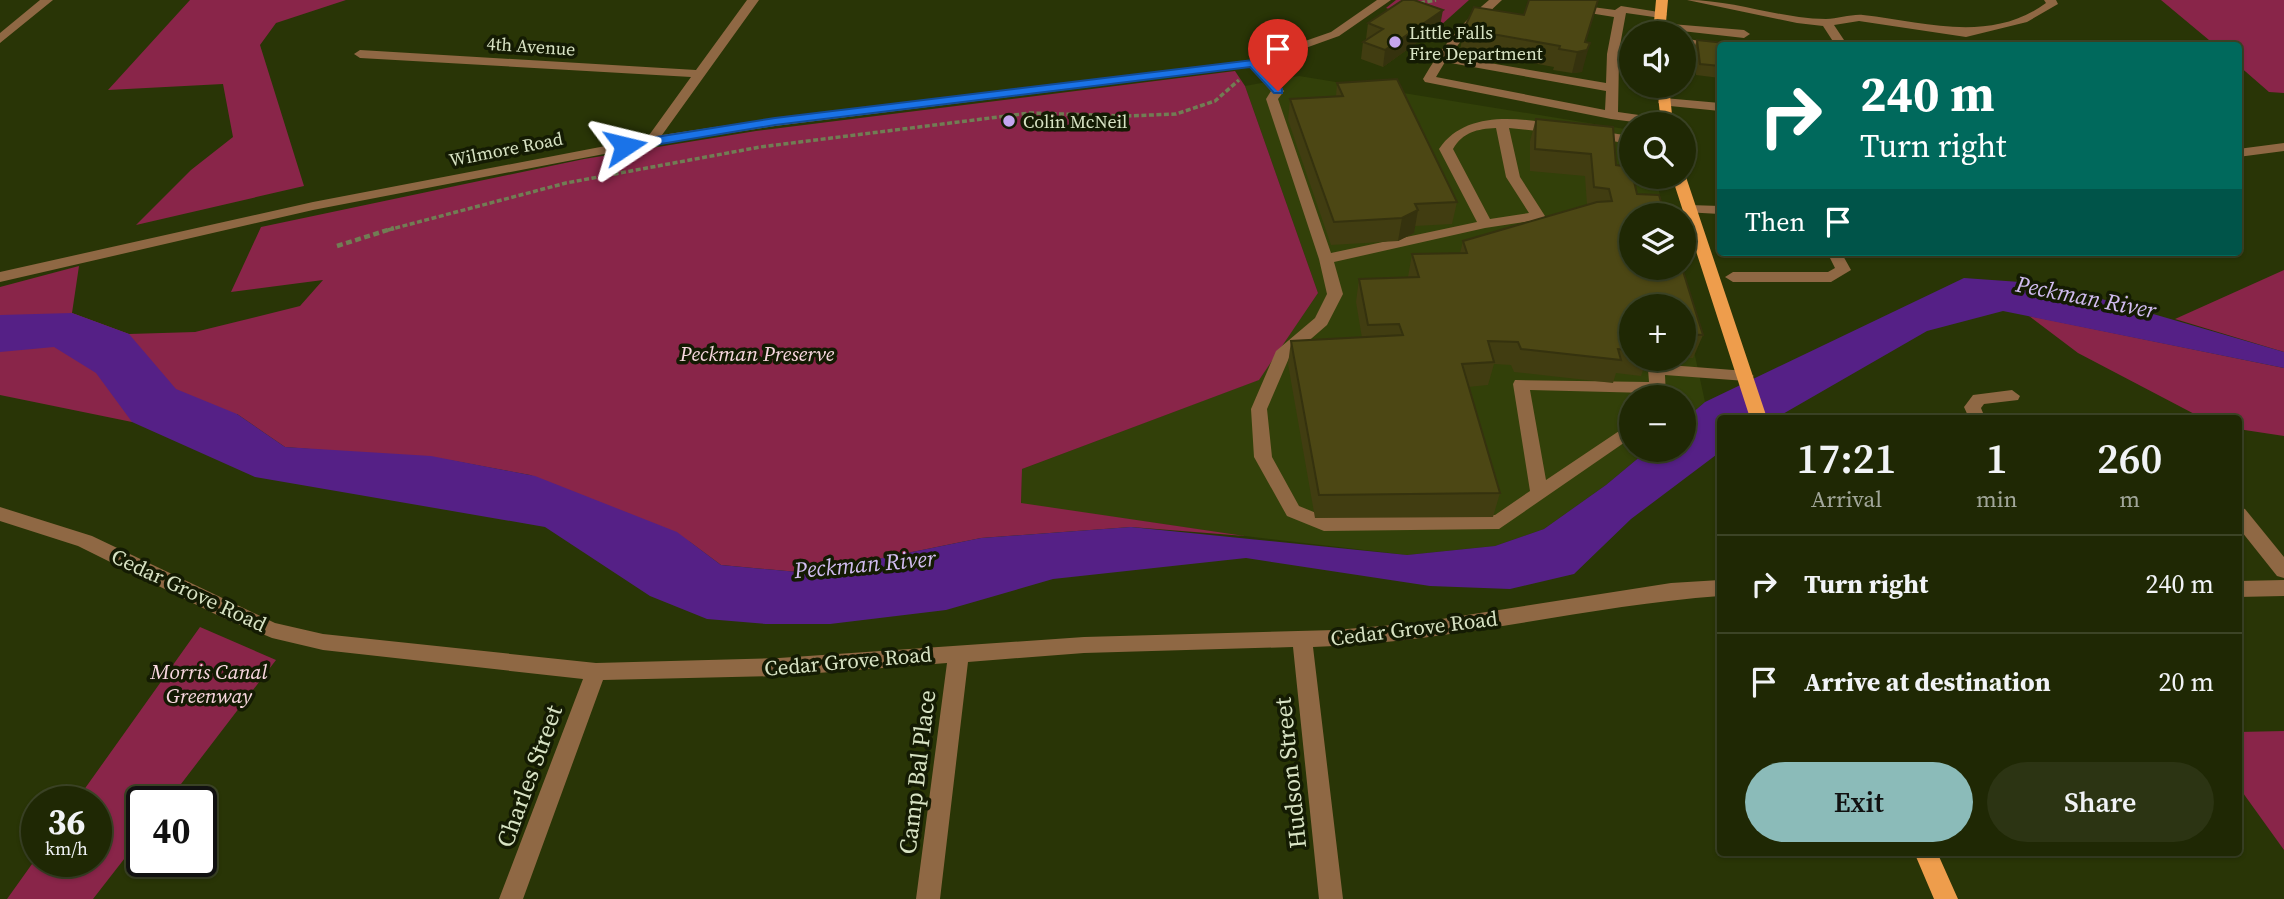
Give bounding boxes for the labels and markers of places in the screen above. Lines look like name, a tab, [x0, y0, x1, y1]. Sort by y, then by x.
pin	[1248, 19, 1308, 91]
place label: Little Falls Fire Department	[1409, 20, 1543, 66]
marker: Little Falls Fire Department	[1387, 34, 1403, 50]
place label: Colin McNeil	[1023, 109, 1127, 134]
marker: Colin McNeil	[1001, 113, 1017, 129]

